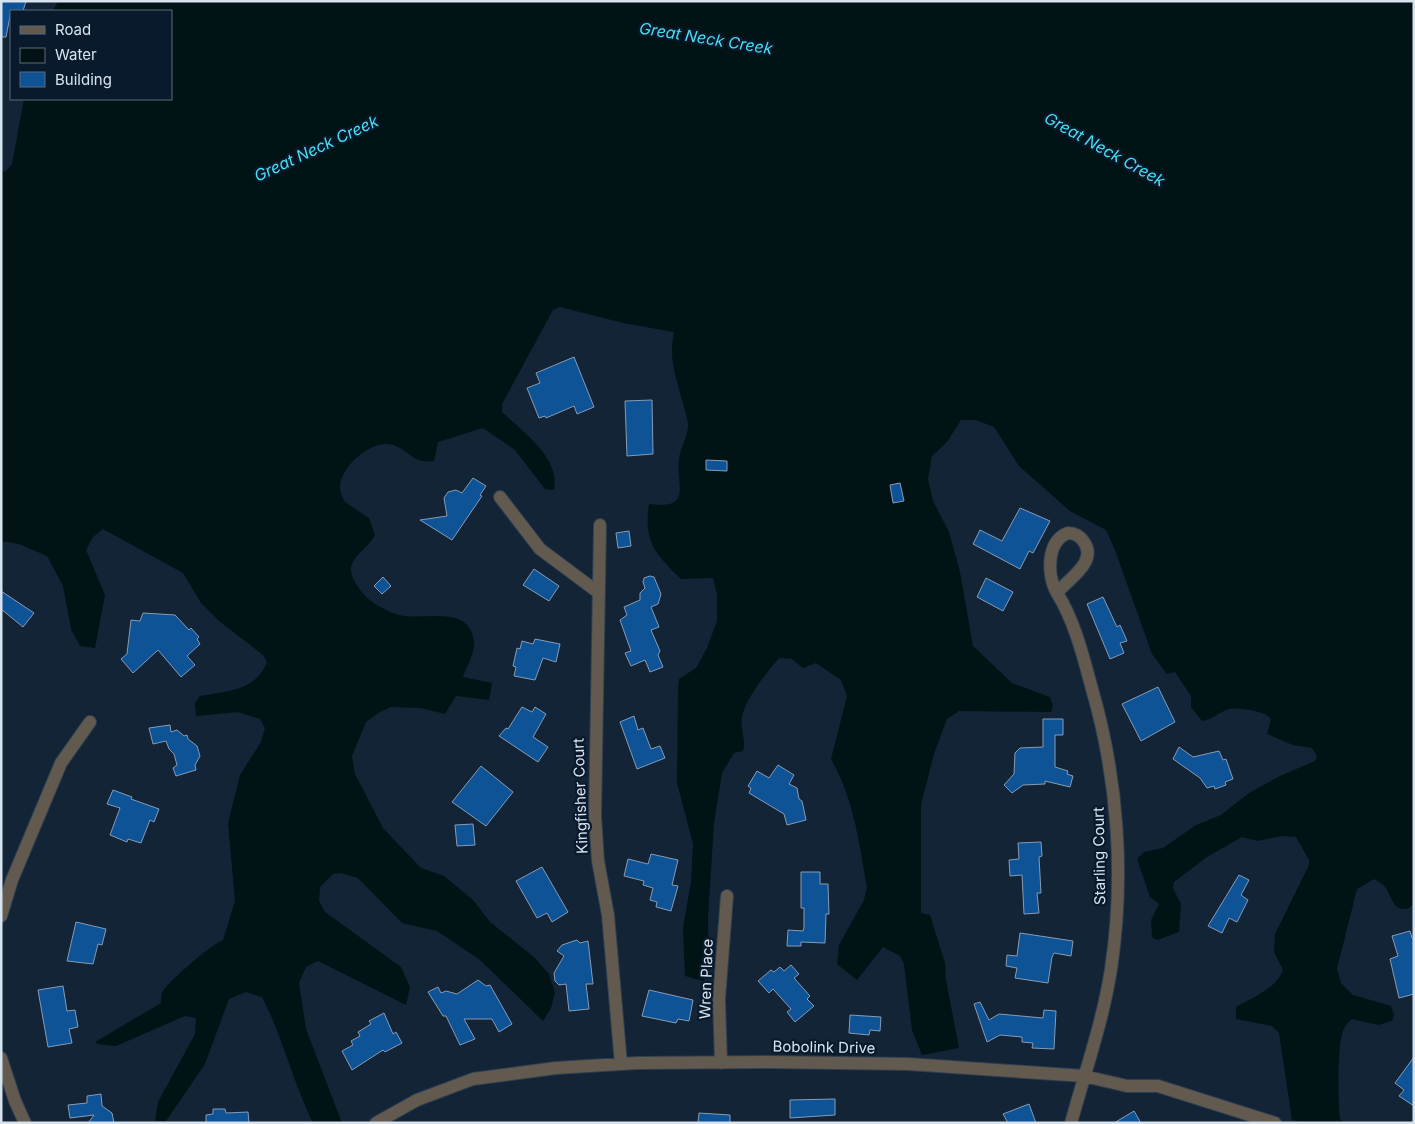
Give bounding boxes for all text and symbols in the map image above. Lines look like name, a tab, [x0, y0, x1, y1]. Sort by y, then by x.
legend	[10, 10, 172, 100]
water label: Great Neck Creek	[638, 18, 774, 58]
text: Road	[55, 20, 91, 39]
text: Water	[55, 45, 97, 64]
text: Building	[55, 70, 112, 89]
water label: Great Neck Creek	[1041, 108, 1169, 191]
water label: Great Neck Creek	[251, 110, 382, 186]
street label: Kingfisher Court	[568, 738, 592, 854]
street label: Starling Court	[1089, 807, 1109, 905]
street label: Wren Place	[695, 938, 717, 1020]
street label: Bobolink Drive	[772, 1037, 876, 1057]

